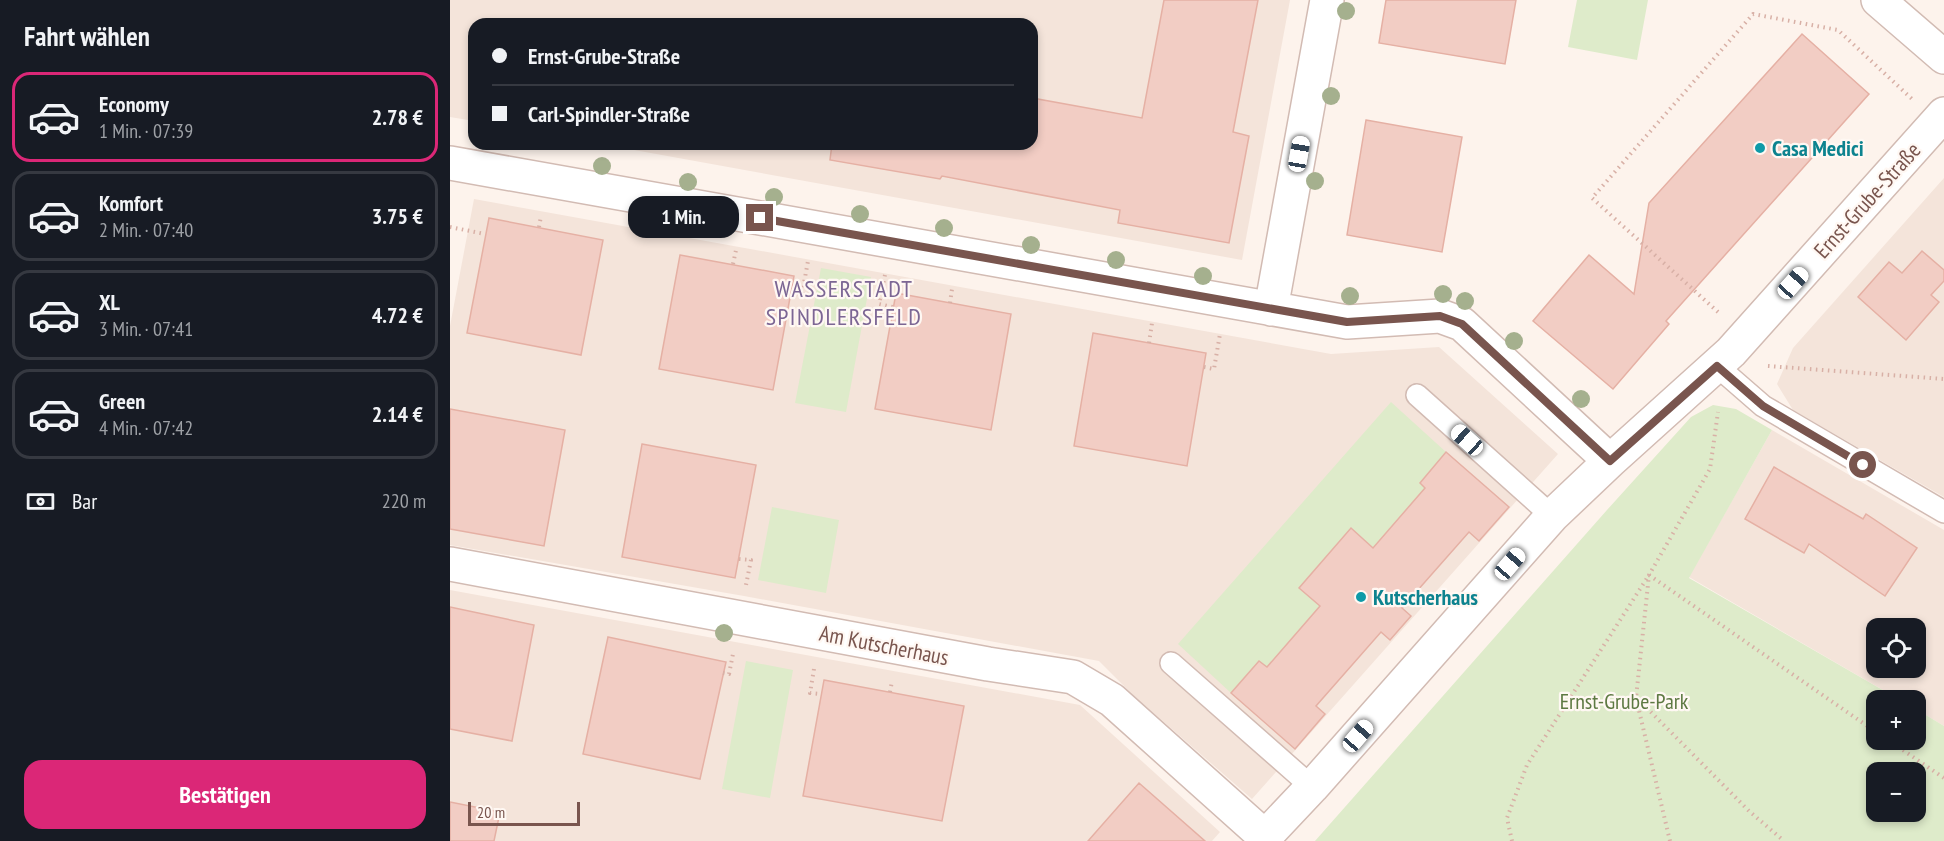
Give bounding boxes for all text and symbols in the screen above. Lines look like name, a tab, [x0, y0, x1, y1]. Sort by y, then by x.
text: Fahrt wählen	[24, 19, 150, 53]
text: Ernst-Grube-Straße	[528, 42, 680, 70]
icon: car	[27, 90, 81, 144]
text: Economy	[99, 90, 169, 118]
text: Carl-Spindler-Straße	[528, 100, 690, 128]
text: 2.78 €	[372, 103, 423, 131]
text: 1 Min. · 07:39	[99, 118, 193, 144]
place label: Casa Medici	[1772, 134, 1864, 162]
car	[1287, 135, 1311, 173]
street label: Ernst-Grube-Straße	[1808, 136, 1926, 264]
marker: Casa Medici	[1753, 141, 1767, 155]
icon: car	[27, 189, 81, 243]
text: Komfort	[99, 189, 163, 217]
callout: 1 Min.	[628, 197, 739, 239]
text: 3.75 €	[372, 202, 423, 230]
text: 1 Min.	[661, 204, 706, 230]
route end	[746, 204, 773, 231]
text: 2 Min. · 07:40	[99, 217, 193, 243]
car	[1774, 264, 1812, 302]
district label: WASSERSTADT SPINDLERSFELD	[766, 273, 922, 332]
icon: car	[27, 288, 81, 342]
text: XL	[99, 288, 120, 316]
text: 4.72 €	[372, 301, 423, 329]
text: 3 Min. · 07:41	[99, 316, 193, 342]
icon: car	[27, 387, 81, 441]
text: Green	[99, 387, 145, 415]
text: 2.14 €	[372, 400, 423, 428]
text: 4 Min. · 07:42	[99, 415, 193, 441]
car	[1448, 421, 1486, 459]
route start	[1849, 451, 1876, 478]
icon: cash	[24, 485, 57, 518]
text: Bar	[72, 487, 97, 515]
text: 220 m	[382, 488, 426, 514]
car	[1491, 545, 1529, 583]
place label: Kutscherhaus	[1373, 583, 1478, 611]
marker: Kutscherhaus	[1354, 590, 1368, 604]
map controls	[1866, 618, 1926, 822]
button: locate	[1866, 618, 1926, 678]
street label: Am Kutscherhaus	[817, 619, 951, 671]
park label: Ernst-Grube-Park	[1560, 687, 1689, 715]
button: +	[1866, 690, 1926, 750]
car	[1339, 717, 1377, 755]
button: Bestätigen	[24, 760, 426, 829]
button: −	[1866, 762, 1926, 822]
scale bar	[468, 799, 580, 826]
text: 20 m	[477, 802, 505, 822]

